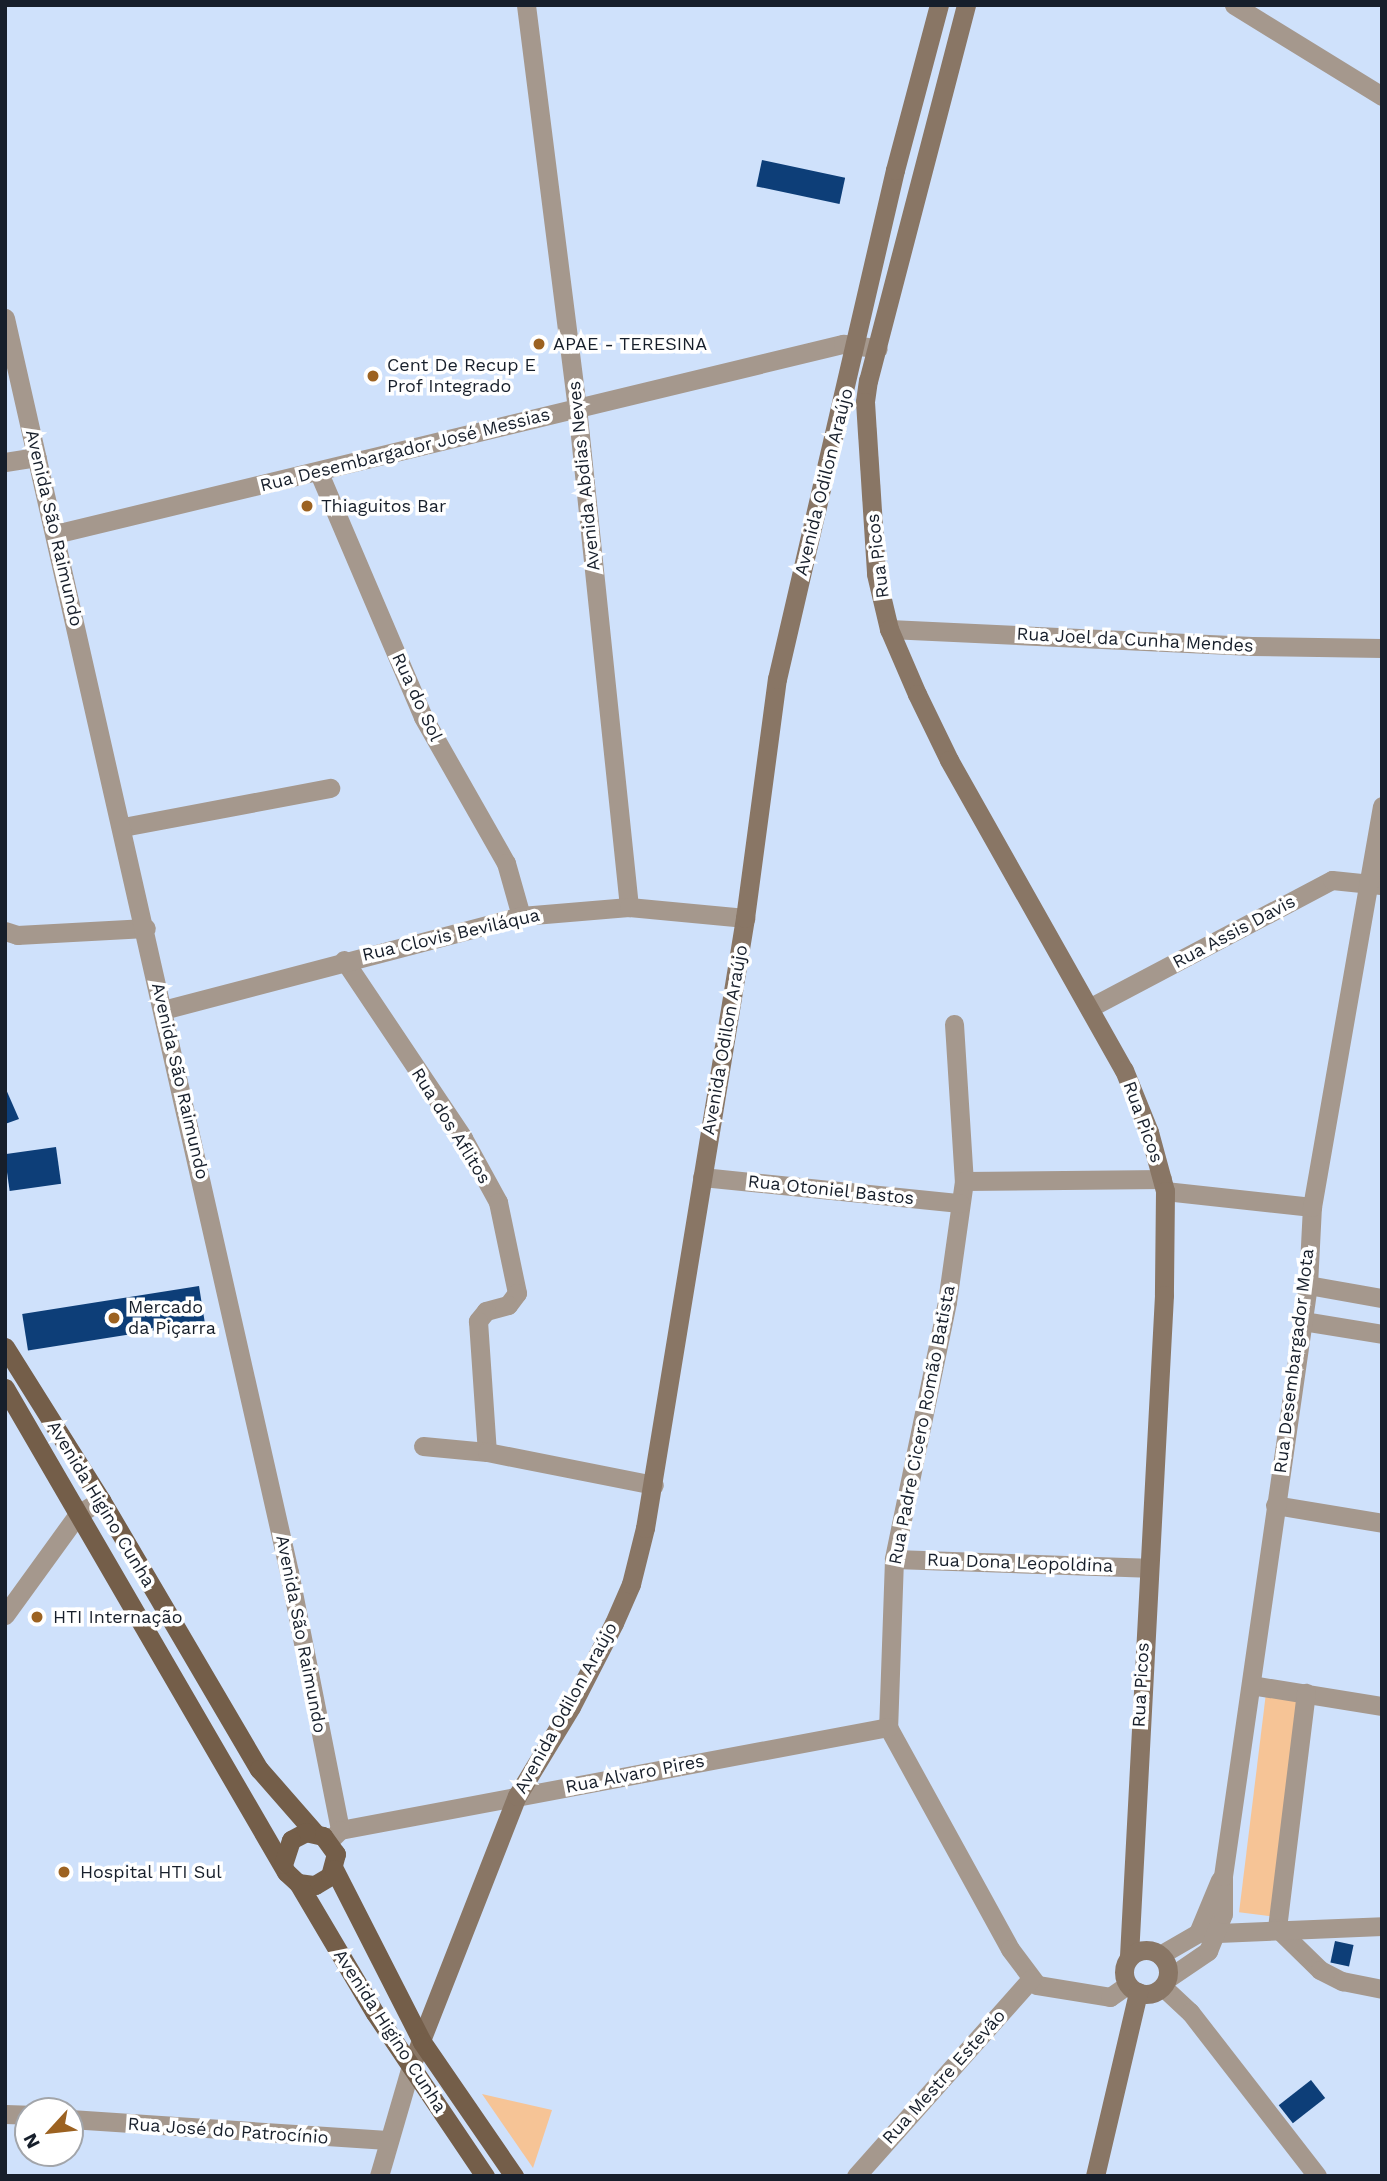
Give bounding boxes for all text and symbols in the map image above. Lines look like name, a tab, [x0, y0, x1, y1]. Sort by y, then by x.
place label: APAE - TERESINA	[553, 333, 708, 355]
marker: APAE - TERESINA	[531, 336, 547, 352]
place label: Cent De Recup E Prof Integrado	[387, 355, 536, 398]
marker: Cent De Recup E Prof Integrado	[365, 368, 381, 384]
street label: Avenida Abdias Neves	[563, 379, 605, 573]
street label: Avenida Odilon Araújo	[790, 385, 858, 579]
street label: Rua Desembargador José Messias	[257, 403, 553, 497]
street label: Avenida São Raimundo	[21, 427, 87, 629]
place label: Thiaguitos Bar	[321, 495, 446, 517]
marker: Thiaguitos Bar	[299, 498, 315, 514]
street label: Rua Picos	[862, 512, 894, 600]
street label: Rua Joel da Cunha Mendes	[1015, 623, 1255, 657]
street label: Rua do Sol	[387, 649, 447, 745]
street label: Rua Assis Davis	[1169, 890, 1299, 974]
street label: Rua Clovis Beviláqua	[360, 904, 542, 966]
street label: Avenida Odilon Araújo	[698, 943, 752, 1137]
street label: Avenida São Raimundo	[147, 980, 213, 1182]
street label: Rua dos Aflitos	[406, 1064, 496, 1188]
street label: Rua Picos	[1118, 1078, 1168, 1166]
street label: Rua Otoniel Bastos	[746, 1170, 916, 1210]
street label: Rua Desembargador Mota	[1269, 1247, 1319, 1475]
street label: Rua Padre Cicero Romão Batista	[884, 1283, 960, 1567]
place label: Mercado da Piçarra	[128, 1297, 216, 1340]
marker: Mercado da Piçarra	[106, 1310, 122, 1326]
street label: Avenida Higino Cunha	[43, 1417, 159, 1591]
street label: Avenida São Raimundo	[271, 1533, 331, 1735]
street label: Rua Dona Leopoldina	[926, 1549, 1114, 1577]
place label: HTI Internação	[53, 1606, 182, 1628]
marker: HTI Internação	[27, 1607, 47, 1627]
street label: Avenida Odilon Araújo	[510, 1618, 622, 1798]
street label: Rua Picos	[1128, 1642, 1154, 1728]
street label: Rua Alvaro Pires	[563, 1750, 707, 1798]
place label: Hospital HTI Sul	[80, 1861, 222, 1883]
marker: Hospital HTI Sul	[54, 1862, 74, 1882]
street label: Avenida Higino Cunha	[329, 1945, 451, 2117]
street label: Rua Mestre Estevão	[878, 2005, 1010, 2149]
north arrow	[14, 2097, 84, 2167]
street label: Rua José do Patrocínio	[126, 2113, 330, 2149]
text: N	[18, 2129, 45, 2152]

